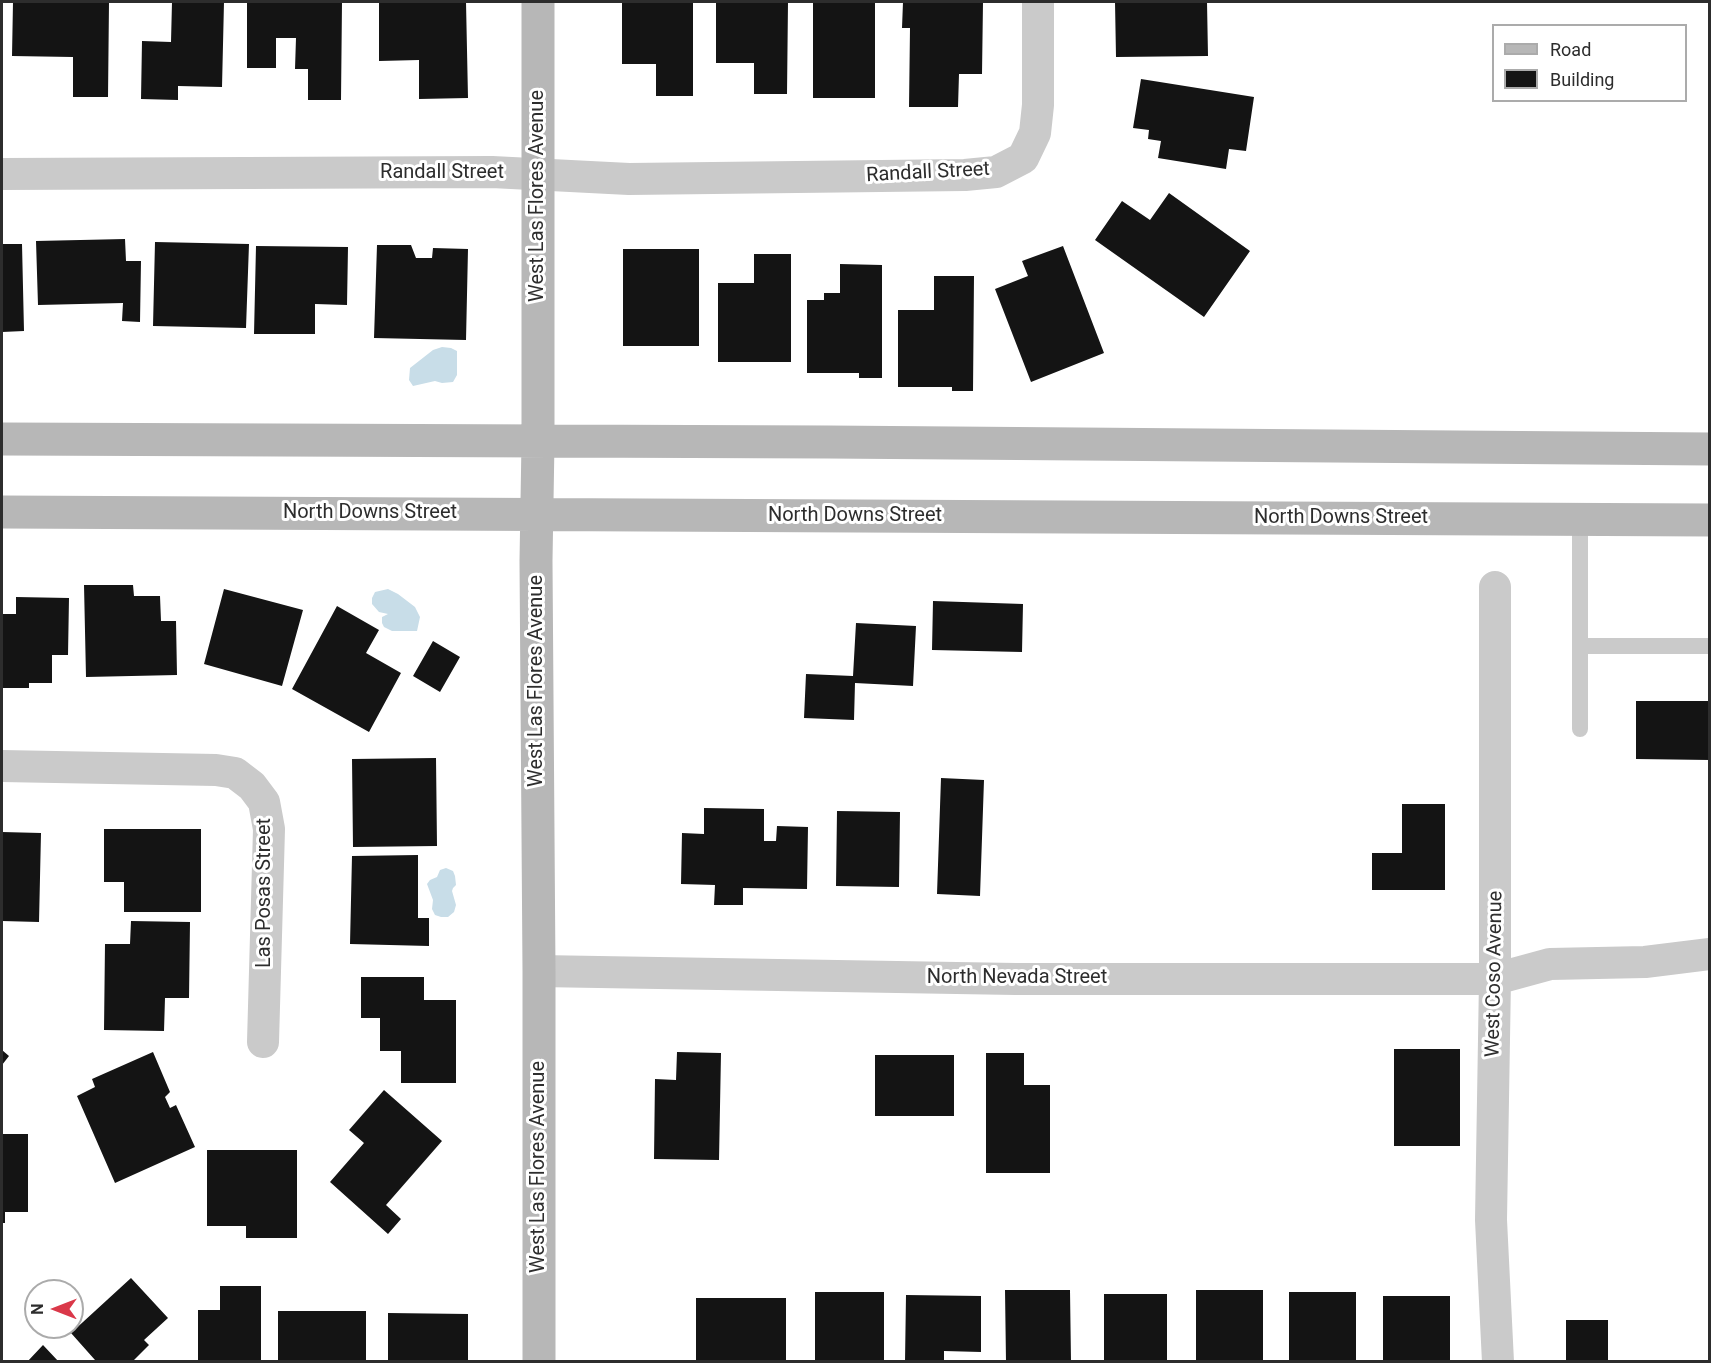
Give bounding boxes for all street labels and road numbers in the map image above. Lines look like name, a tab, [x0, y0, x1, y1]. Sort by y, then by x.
street label: West Las Flores Avenue	[526, 90, 550, 302]
street label: Randall Street	[866, 158, 990, 188]
street label: Randall Street	[380, 161, 504, 185]
street label: North Downs Street	[283, 501, 457, 525]
street label: North Downs Street	[768, 504, 942, 528]
street label: North Downs Street	[1254, 506, 1428, 530]
street label: West Las Flores Avenue	[525, 575, 549, 787]
street label: Las Posas Street	[253, 818, 277, 968]
street label: West Coso Avenue	[1482, 891, 1508, 1057]
street label: North Nevada Street	[927, 966, 1107, 990]
street label: West Las Flores Avenue	[527, 1061, 551, 1273]

